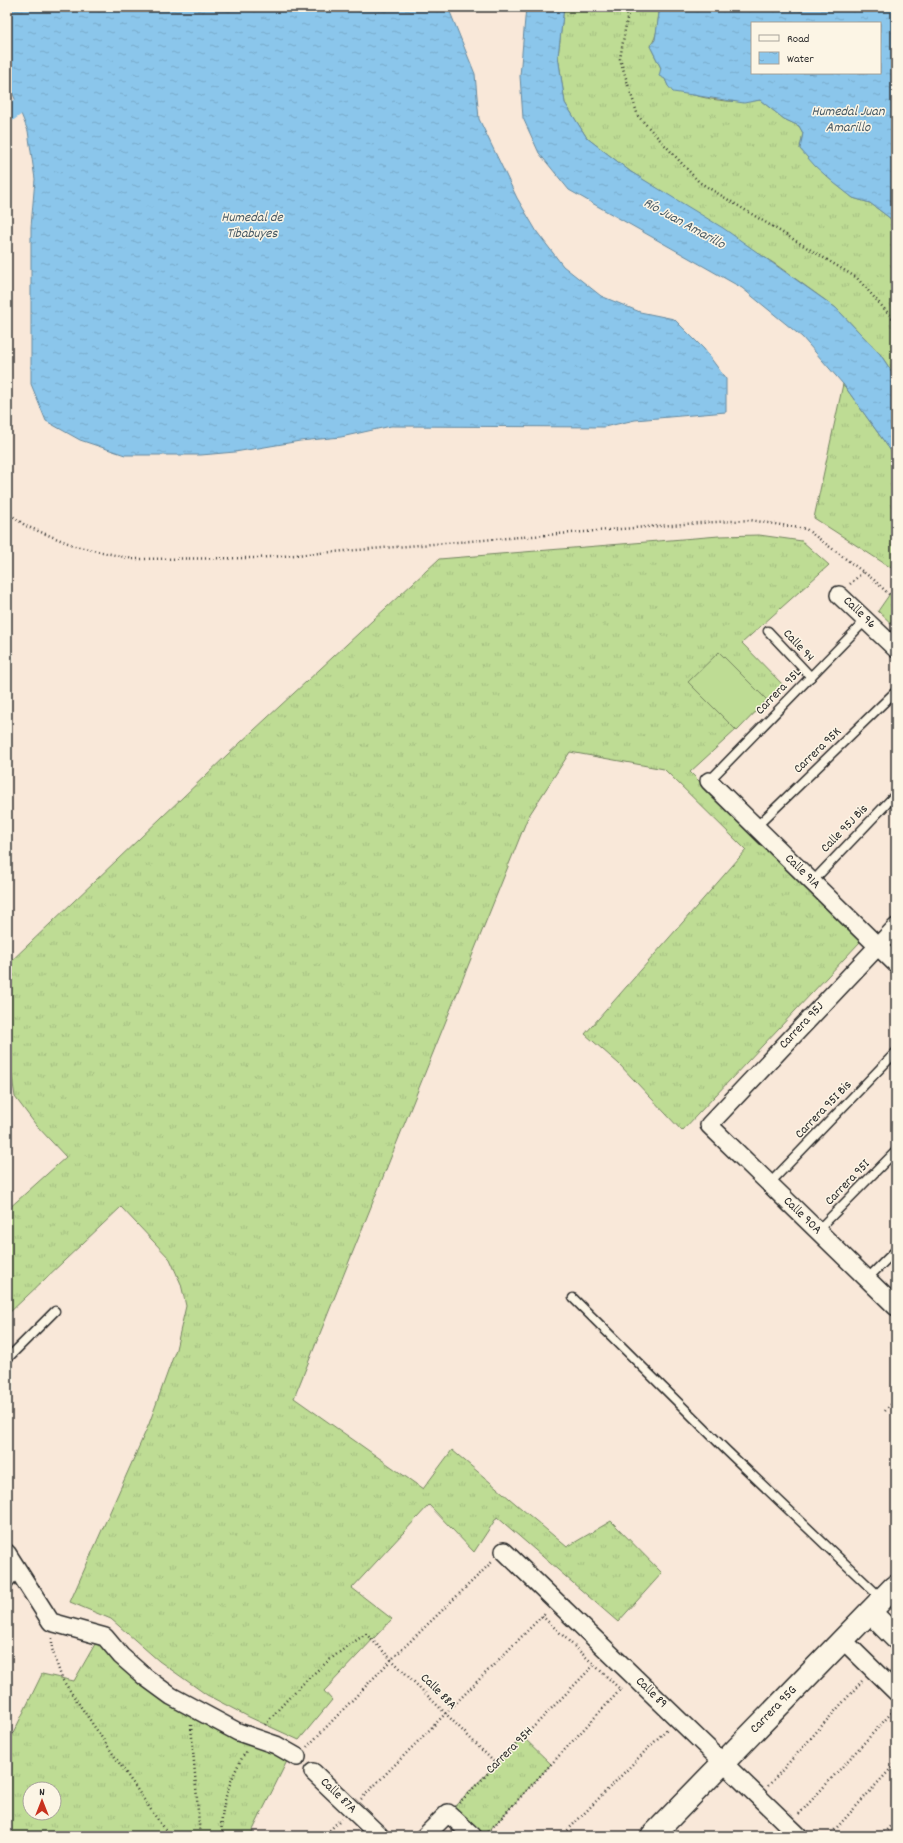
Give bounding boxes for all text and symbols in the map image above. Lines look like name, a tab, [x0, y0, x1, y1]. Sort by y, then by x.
legend	[751, 22, 881, 74]
text: Road	[787, 31, 809, 48]
text: Water	[787, 51, 814, 68]
water label: Humedal Juan Amarillo	[812, 102, 885, 138]
water label: Río Juan Amarillo	[639, 193, 729, 255]
water label: Humedal de Tibabuyes	[221, 208, 284, 244]
street label: Calle 96	[838, 592, 880, 634]
street label: Calle 94	[778, 625, 818, 667]
street label: Carrera 95L	[752, 664, 807, 720]
street label: Carrera 95K	[790, 723, 846, 779]
street label: Calle 95J Bis	[817, 800, 873, 858]
street label: Calle 91A	[780, 850, 824, 894]
street label: Carrera 95J	[775, 998, 829, 1054]
street label: Carrera 95I Bis	[791, 1077, 857, 1143]
street label: Carrera 95I	[821, 1156, 875, 1210]
street label: Calle 90A	[778, 1193, 826, 1239]
street label: Calle 88A	[415, 1669, 461, 1715]
street label: Calle 89	[631, 1673, 671, 1713]
street label: Carrera 95G	[746, 1682, 802, 1738]
street label: Carrera 95H	[482, 1723, 538, 1779]
street label: Calle 87A	[315, 1774, 361, 1818]
north arrow	[22, 1781, 62, 1821]
text: N	[39, 1785, 45, 1801]

